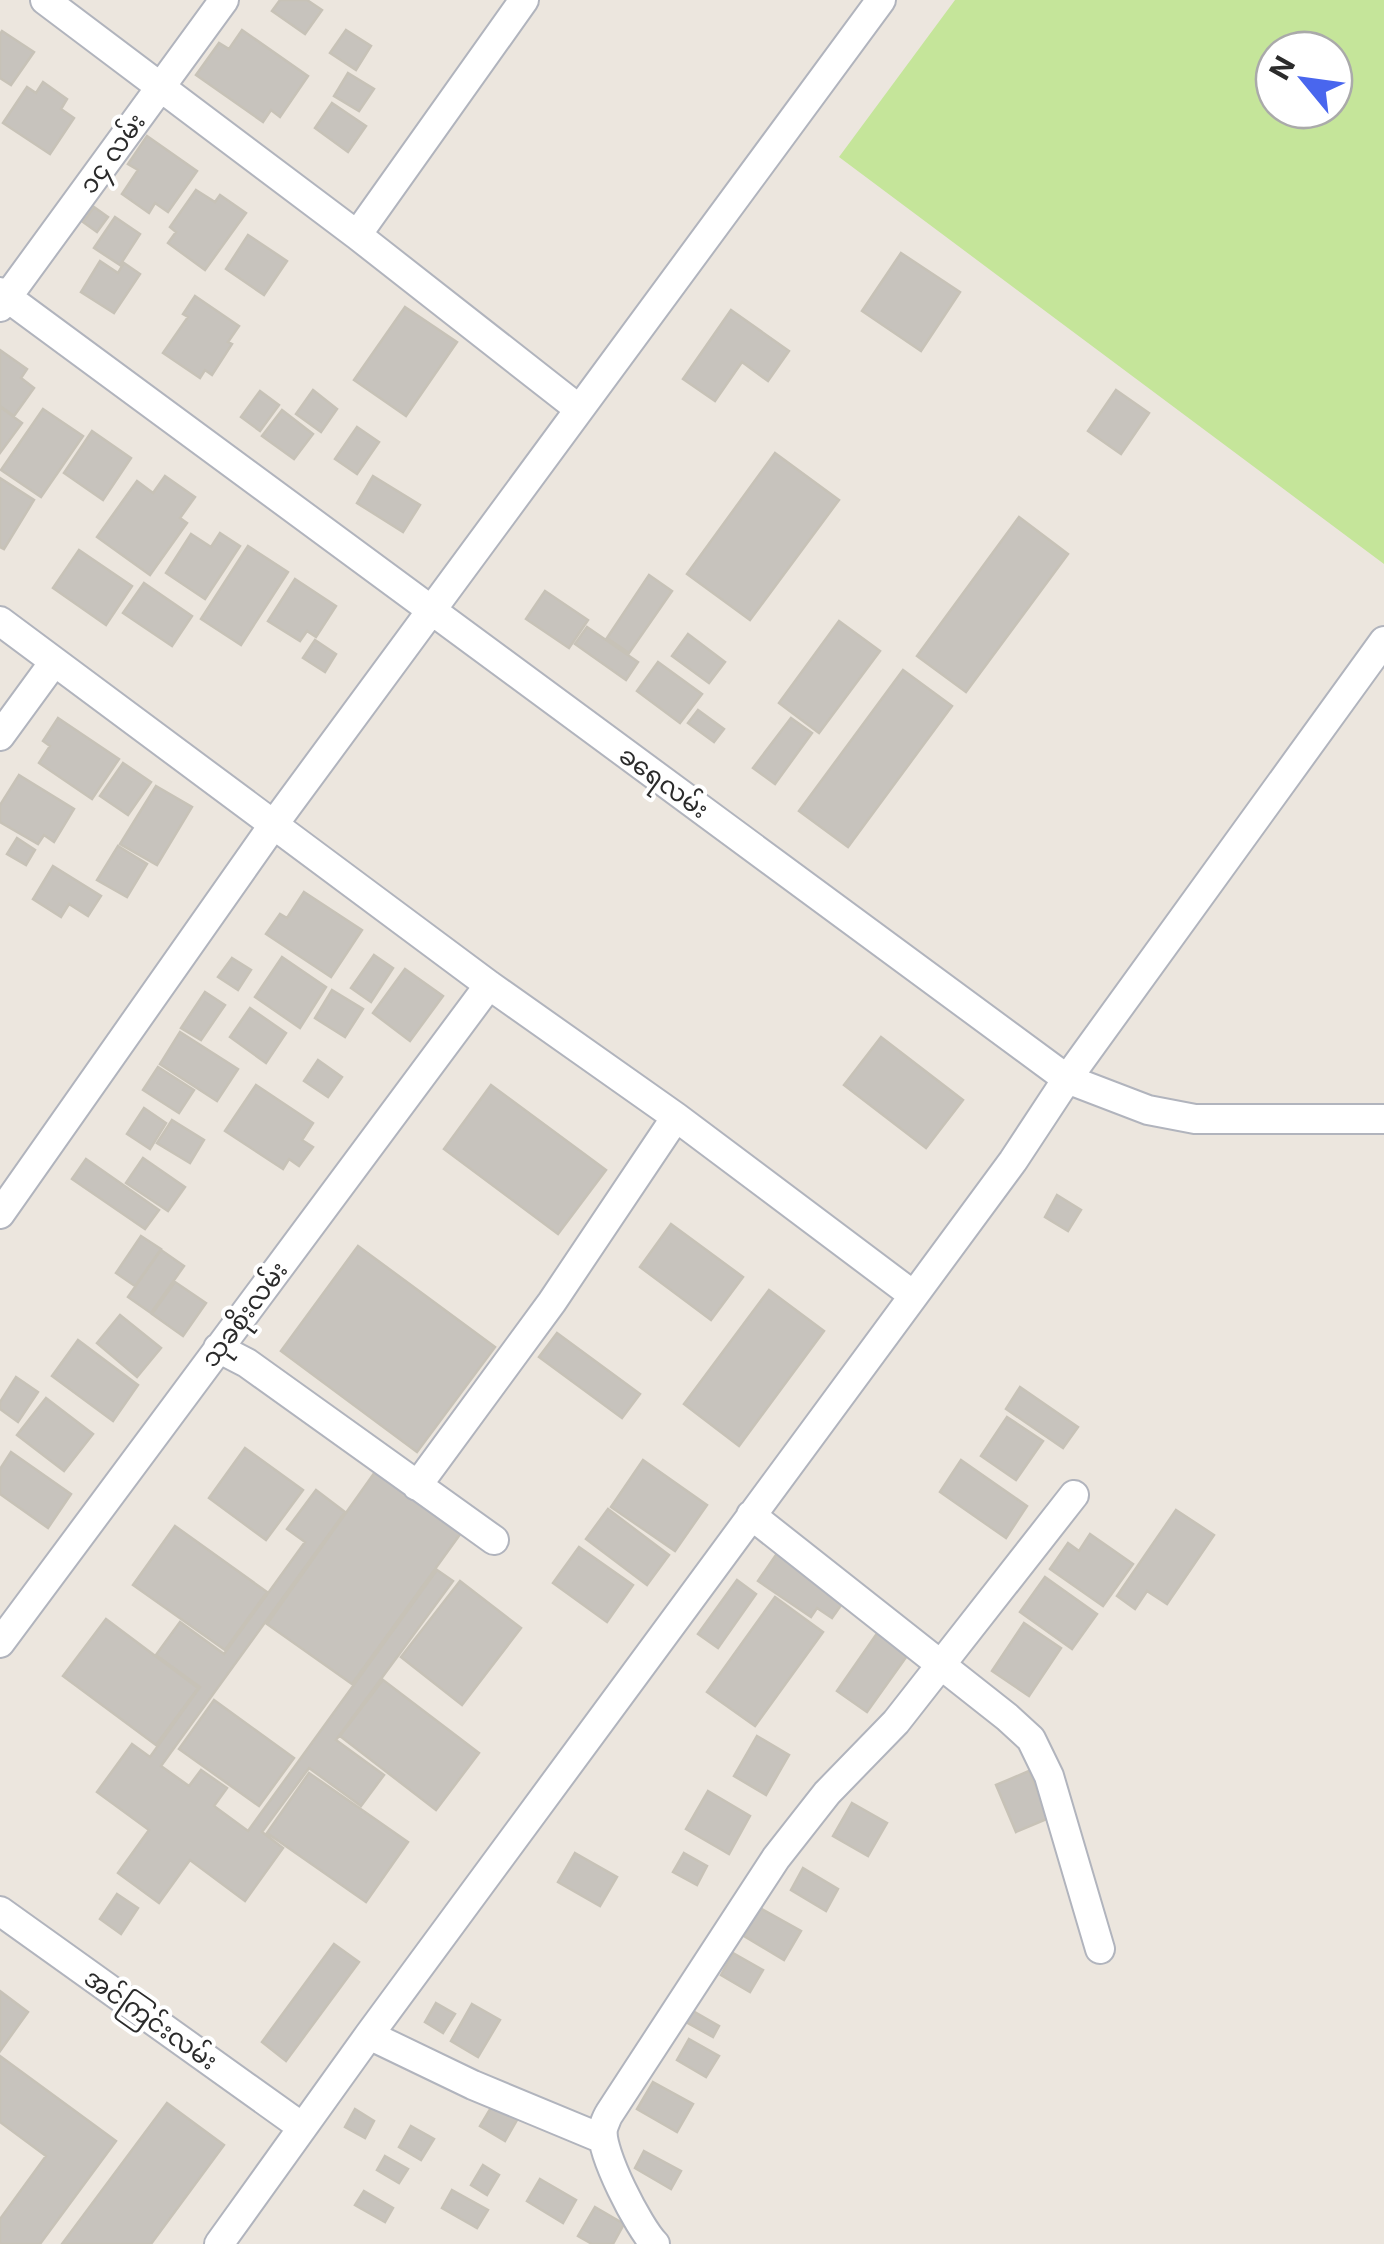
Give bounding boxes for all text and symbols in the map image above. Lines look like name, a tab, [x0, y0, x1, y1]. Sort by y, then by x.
north arrow	[1254, 30, 1354, 130]
text: N	[1262, 50, 1302, 85]
street label: ၁၄ လမ်း	[71, 106, 156, 202]
street label: ခရေလမ်း	[610, 738, 716, 829]
street label: သုခစိုးလမ်း	[193, 1254, 298, 1376]
street label: အင်ကြင်းလမ်း	[75, 1961, 224, 2081]

